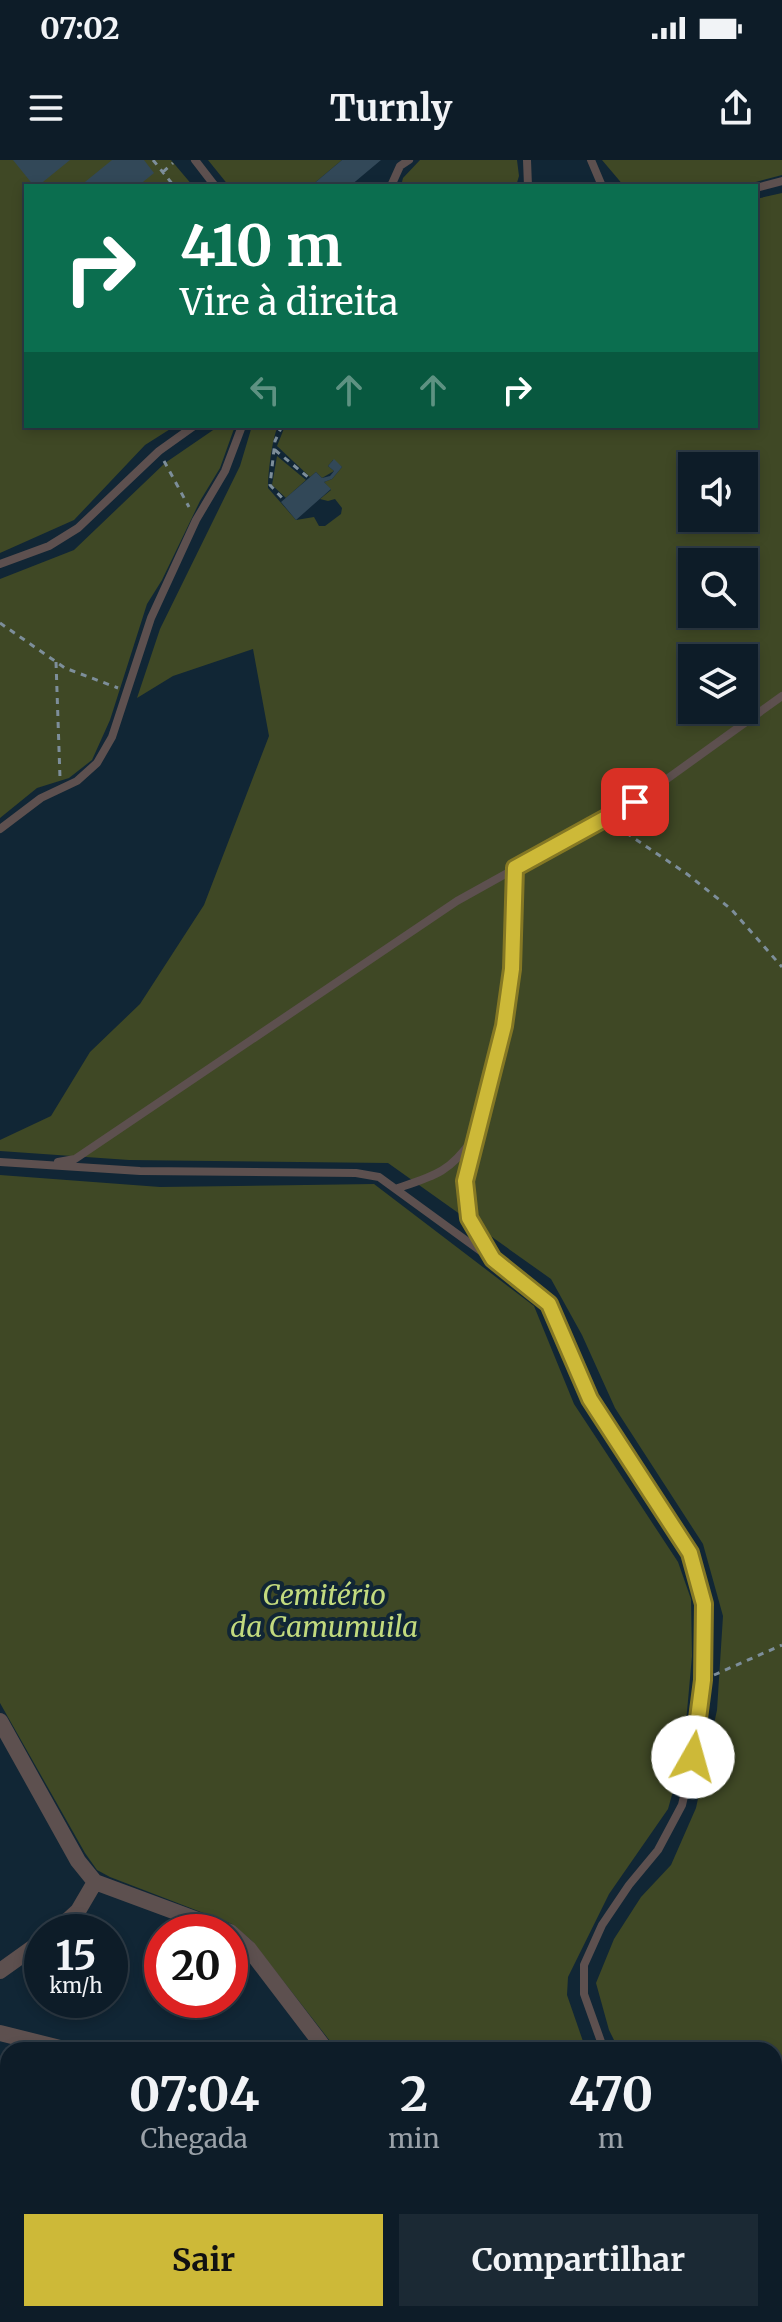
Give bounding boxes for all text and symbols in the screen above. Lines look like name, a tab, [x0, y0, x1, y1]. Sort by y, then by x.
text: 07:02	[40, 9, 120, 47]
icon: menu	[24, 86, 68, 130]
text: Turnly	[330, 86, 452, 131]
icon: share	[714, 86, 758, 130]
text: 410 m	[180, 211, 342, 281]
icon: right	[48, 216, 152, 320]
text: Vire à direita	[180, 280, 398, 325]
icon: left	[243, 368, 287, 412]
icon: ahead	[327, 368, 371, 412]
icon: ahead	[411, 368, 455, 412]
icon: right	[495, 368, 539, 412]
map controls	[678, 452, 758, 724]
button: sound	[678, 452, 758, 532]
button: search	[678, 548, 758, 628]
button: layers	[678, 644, 758, 724]
pin	[601, 768, 669, 836]
icon: arrive	[613, 780, 657, 824]
park label: Cemitério da Camumuila	[230, 1577, 418, 1645]
position arrow	[651, 1715, 735, 1799]
speed limit sign: 20	[144, 1914, 248, 2018]
text: 15	[56, 1931, 96, 1981]
text: km/h	[50, 1973, 102, 1998]
text: 07:04	[129, 2064, 259, 2124]
text: 2	[400, 2064, 428, 2124]
text: 470	[569, 2064, 653, 2124]
text: Chegada	[140, 2122, 248, 2155]
text: min	[388, 2122, 440, 2155]
text: m	[598, 2122, 624, 2155]
button: Sair	[24, 2214, 383, 2306]
button: Compartilhar	[399, 2214, 758, 2306]

